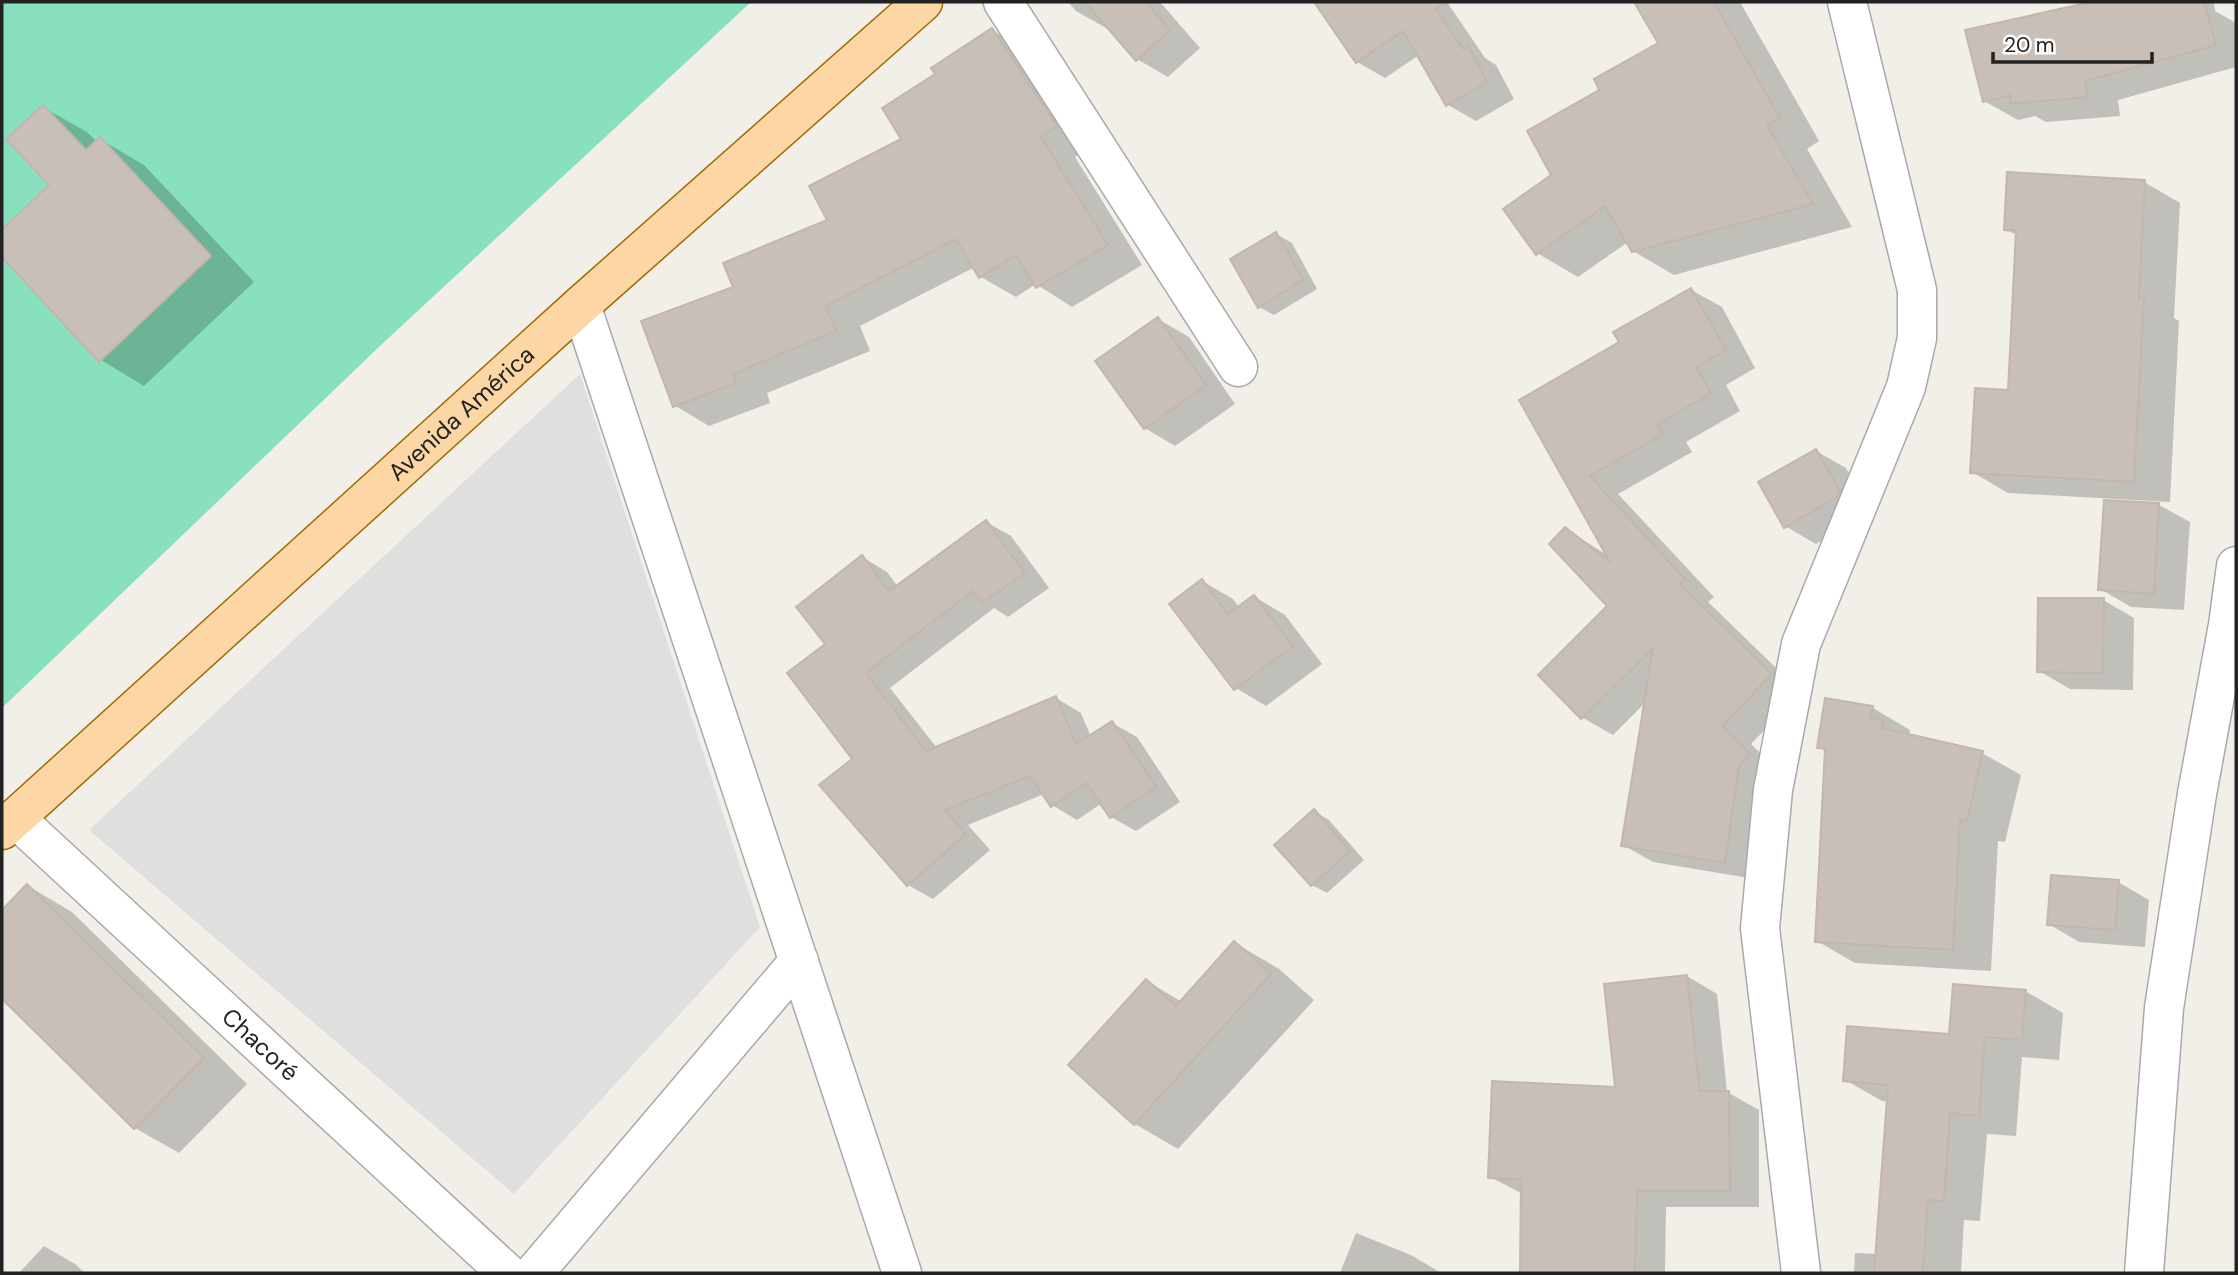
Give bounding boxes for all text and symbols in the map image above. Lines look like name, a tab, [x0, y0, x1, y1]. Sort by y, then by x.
scale bar	[1993, 21, 2152, 65]
text: 20 m	[2004, 31, 2055, 59]
street label: Avenida América	[381, 339, 541, 487]
street label: Chacoré	[215, 1001, 306, 1088]

